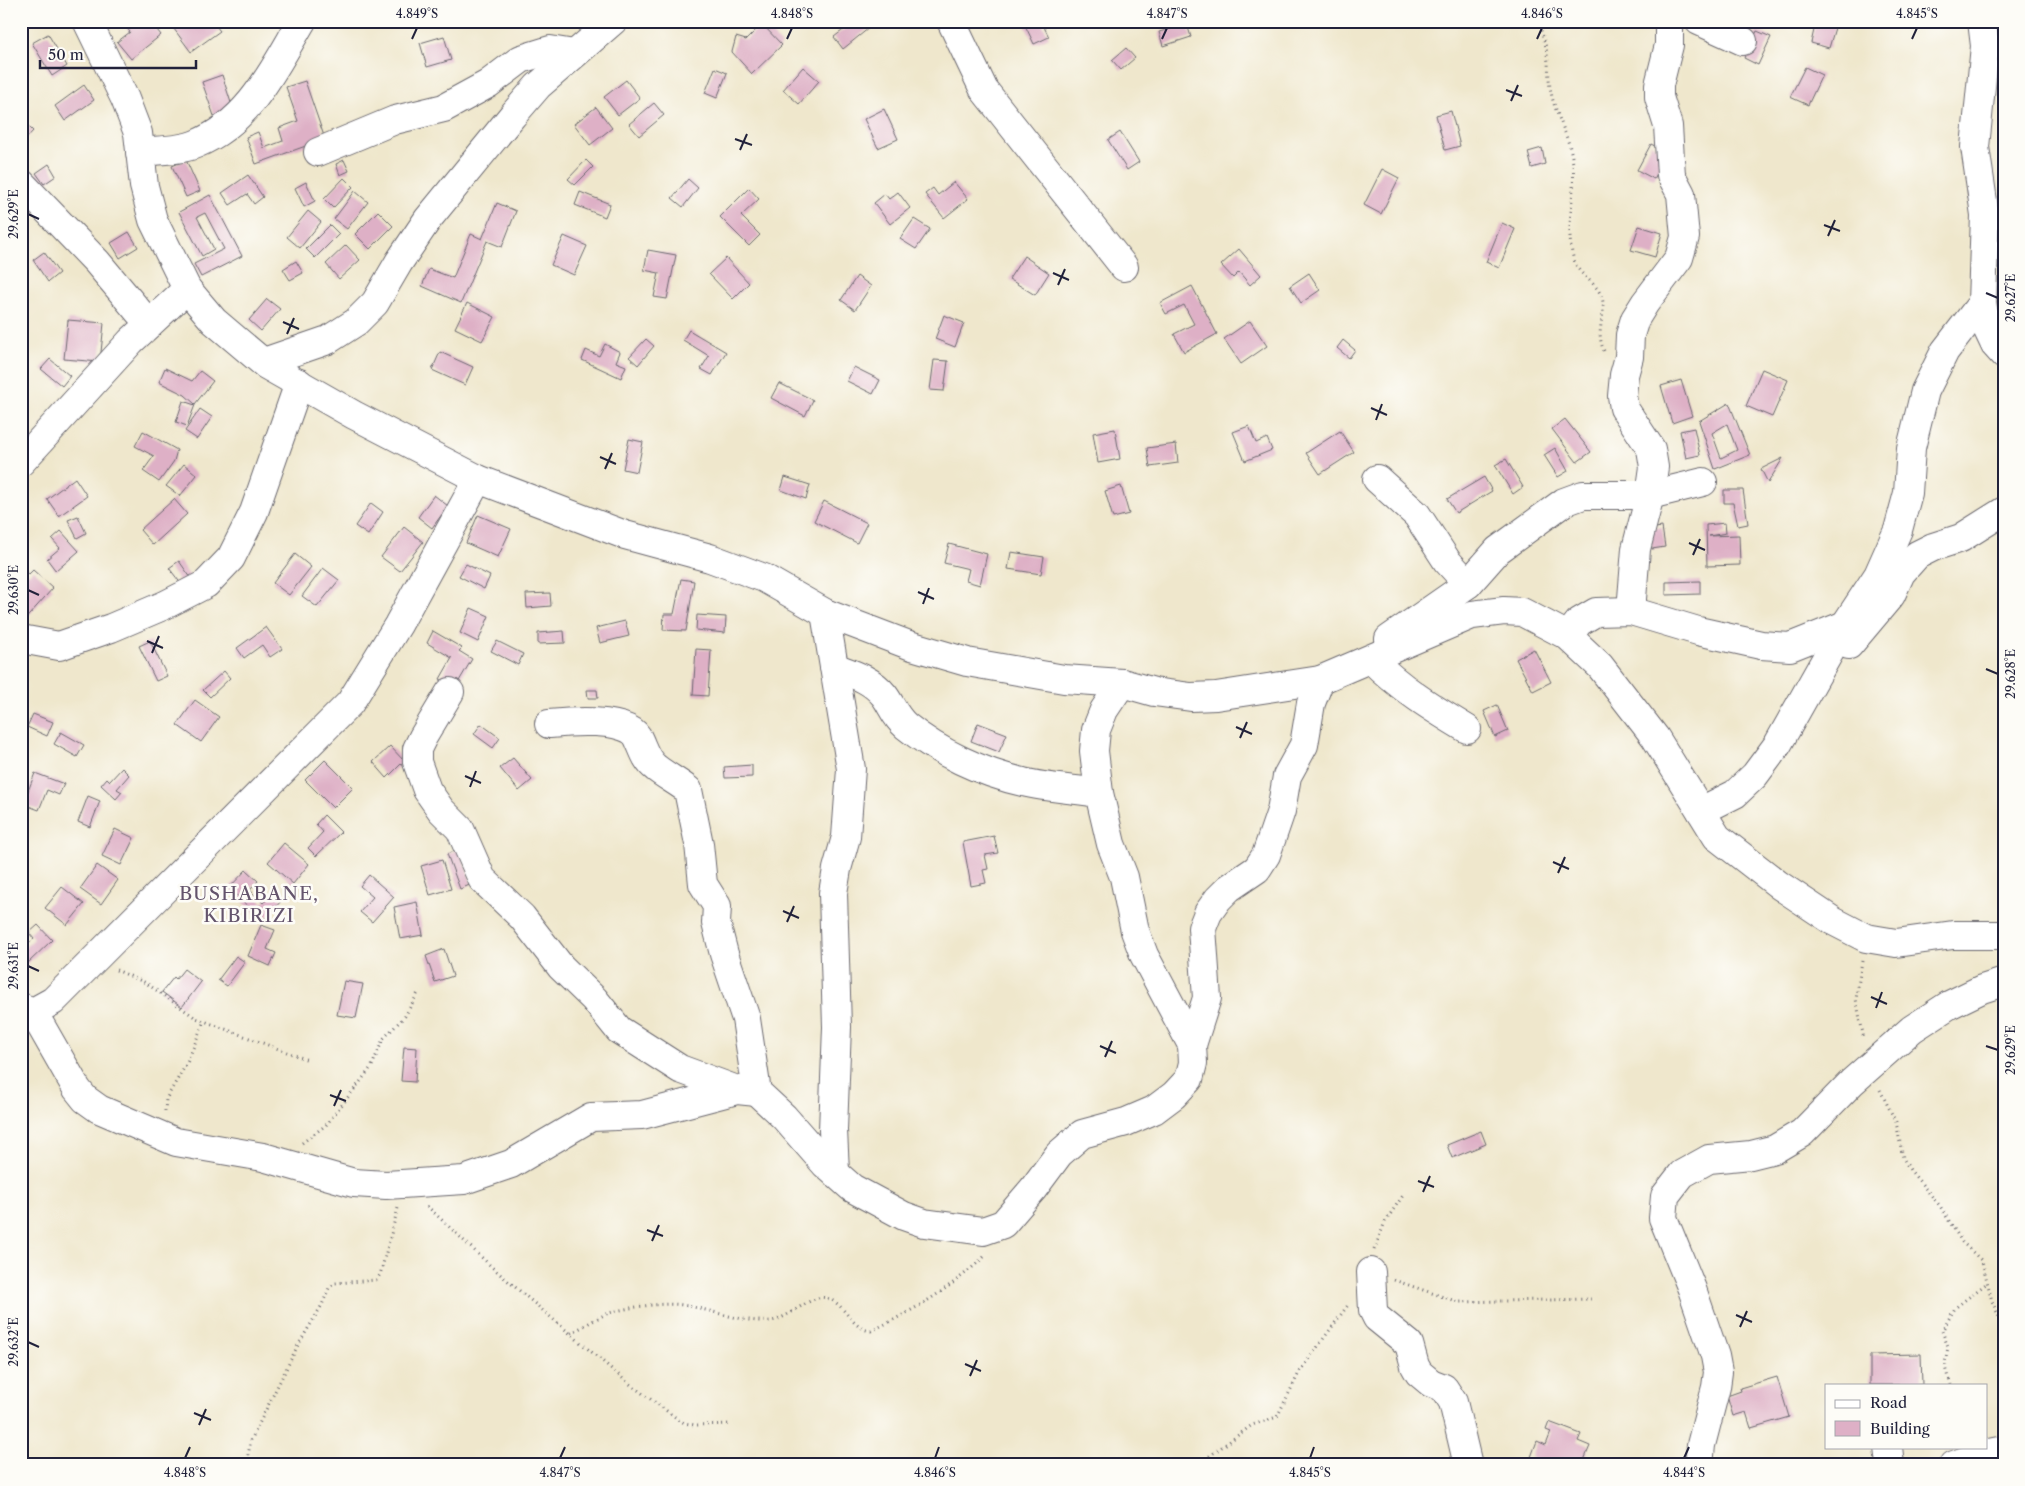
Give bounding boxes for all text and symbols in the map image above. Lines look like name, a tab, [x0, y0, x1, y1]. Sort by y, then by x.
text: 4.849°S	[396, 6, 438, 21]
text: 4.848°S	[771, 6, 813, 21]
text: 4.847°S	[1146, 6, 1188, 21]
text: 4.846°S	[1521, 6, 1563, 21]
text: 4.845°S	[1896, 6, 1938, 21]
scale bar	[40, 38, 196, 70]
text: 50 m	[48, 45, 84, 64]
text: 29.629°E	[6, 189, 21, 239]
text: 29.627°E	[2003, 274, 2018, 322]
text: 29.630°E	[6, 565, 21, 615]
text: 29.628°E	[2003, 649, 2018, 699]
district label: BUSHABANE, KIBIRIZI	[179, 882, 319, 927]
text: 29.631°E	[6, 942, 21, 990]
text: 29.629°E	[2003, 1025, 2018, 1075]
text: 29.632°E	[6, 1317, 21, 1367]
legend	[1825, 1384, 1988, 1448]
text: Road	[1870, 1393, 1907, 1412]
text: Building	[1870, 1419, 1930, 1438]
text: 4.848°S	[164, 1465, 206, 1480]
text: 4.847°S	[539, 1465, 581, 1480]
text: 4.846°S	[914, 1465, 956, 1480]
text: 4.845°S	[1289, 1465, 1331, 1480]
text: 4.844°S	[1663, 1465, 1705, 1480]

